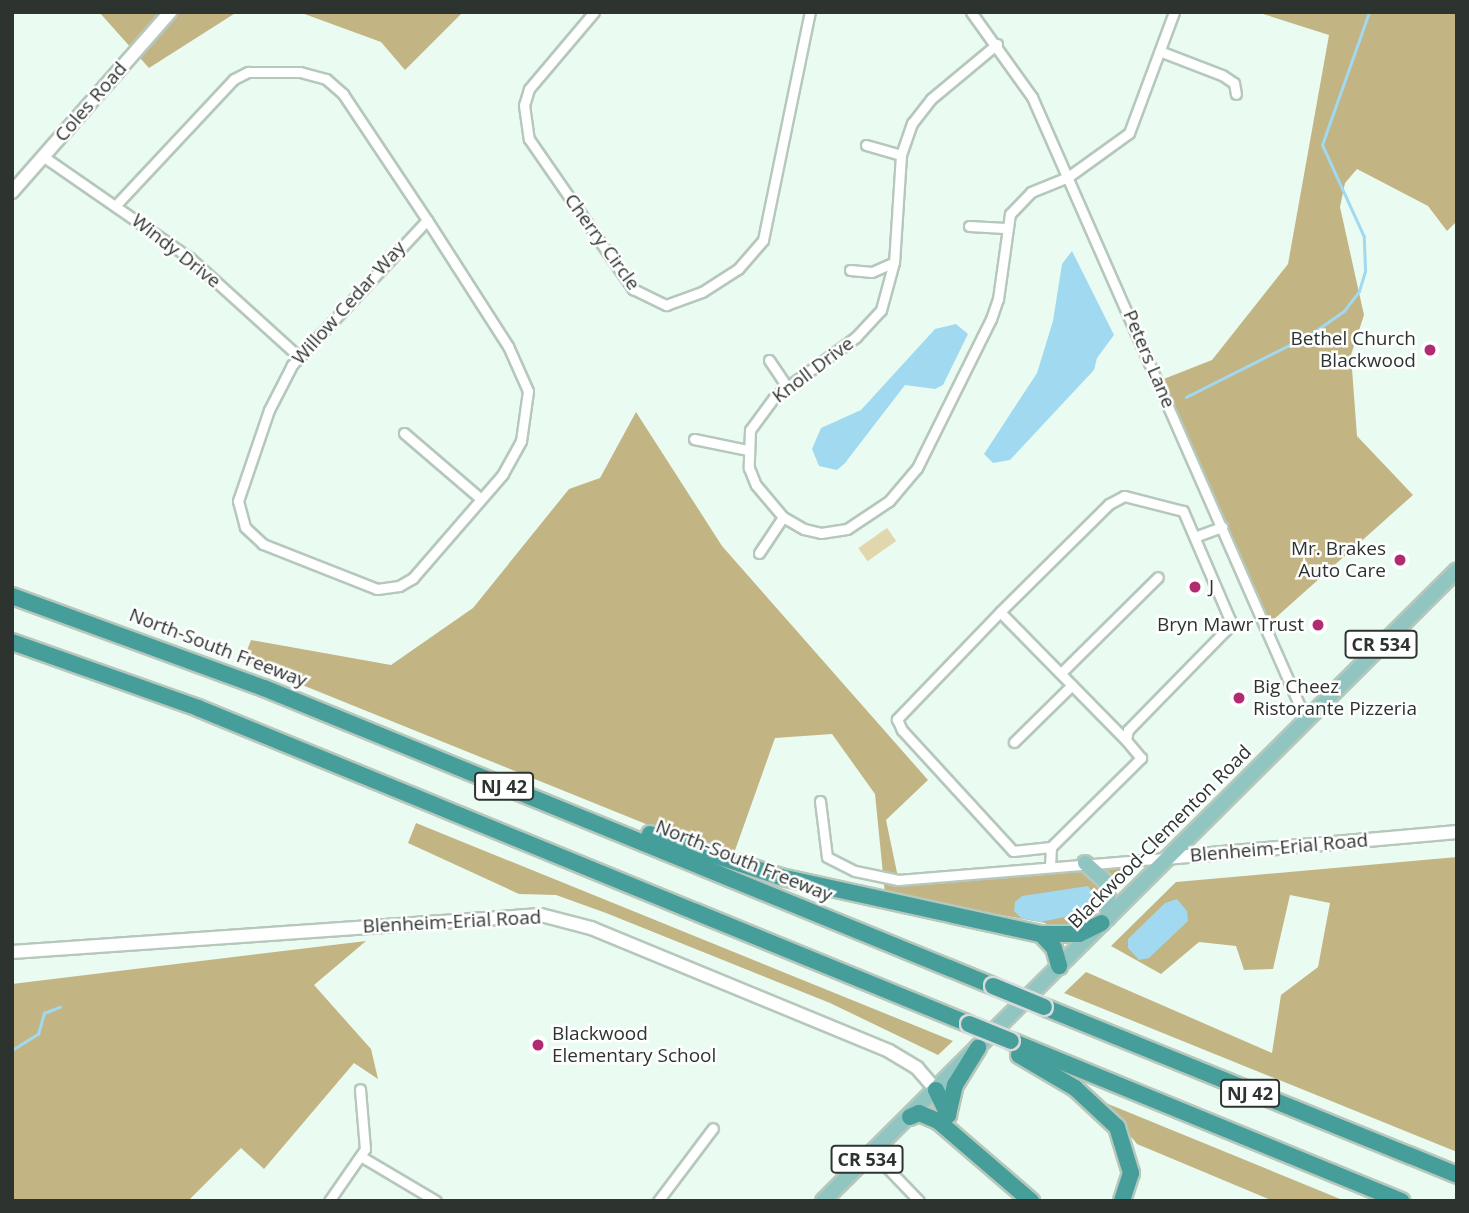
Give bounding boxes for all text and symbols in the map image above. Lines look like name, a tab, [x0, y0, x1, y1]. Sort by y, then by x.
street label: Coles Road	[50, 57, 132, 147]
street label: Cherry Circle	[559, 189, 645, 295]
street label: Windy Drive	[127, 209, 225, 293]
street label: Willow Cedar Way	[288, 237, 410, 369]
street label: Peters Lane	[1118, 307, 1180, 411]
place label: Bethel Church Blackwood	[1290, 328, 1416, 372]
street label: Knoll Drive	[768, 332, 858, 408]
marker: Bethel Church Blackwood	[1422, 342, 1438, 358]
place label: Mr. Brakes Auto Care	[1291, 538, 1386, 582]
marker: Mr. Brakes Auto Care	[1392, 552, 1408, 568]
place label: J	[1209, 576, 1214, 598]
marker: J	[1187, 579, 1203, 595]
street label: North-South Freeway	[126, 604, 310, 692]
place label: Bryn Mawr Trust	[1157, 614, 1304, 636]
marker: Bryn Mawr Trust	[1310, 617, 1326, 633]
road number: CR 534	[1344, 630, 1418, 658]
place label: Big Cheez Ristorante Pizzeria	[1253, 676, 1417, 720]
marker: Big Cheez Ristorante Pizzeria	[1231, 690, 1247, 706]
street label: Blackwood-Clementon Road	[1064, 741, 1256, 933]
road number: NJ 42	[472, 772, 536, 800]
street label: North-South Freeway	[652, 815, 836, 907]
street label: Blenheim-Erial Road	[1189, 829, 1369, 867]
street label: Blenheim-Erial Road	[362, 906, 542, 938]
place label: Blackwood Elementary School	[552, 1023, 716, 1067]
marker: Blackwood Elementary School	[530, 1037, 546, 1053]
road number: NJ 42	[1218, 1078, 1282, 1108]
road number: CR 534	[830, 1144, 904, 1174]

